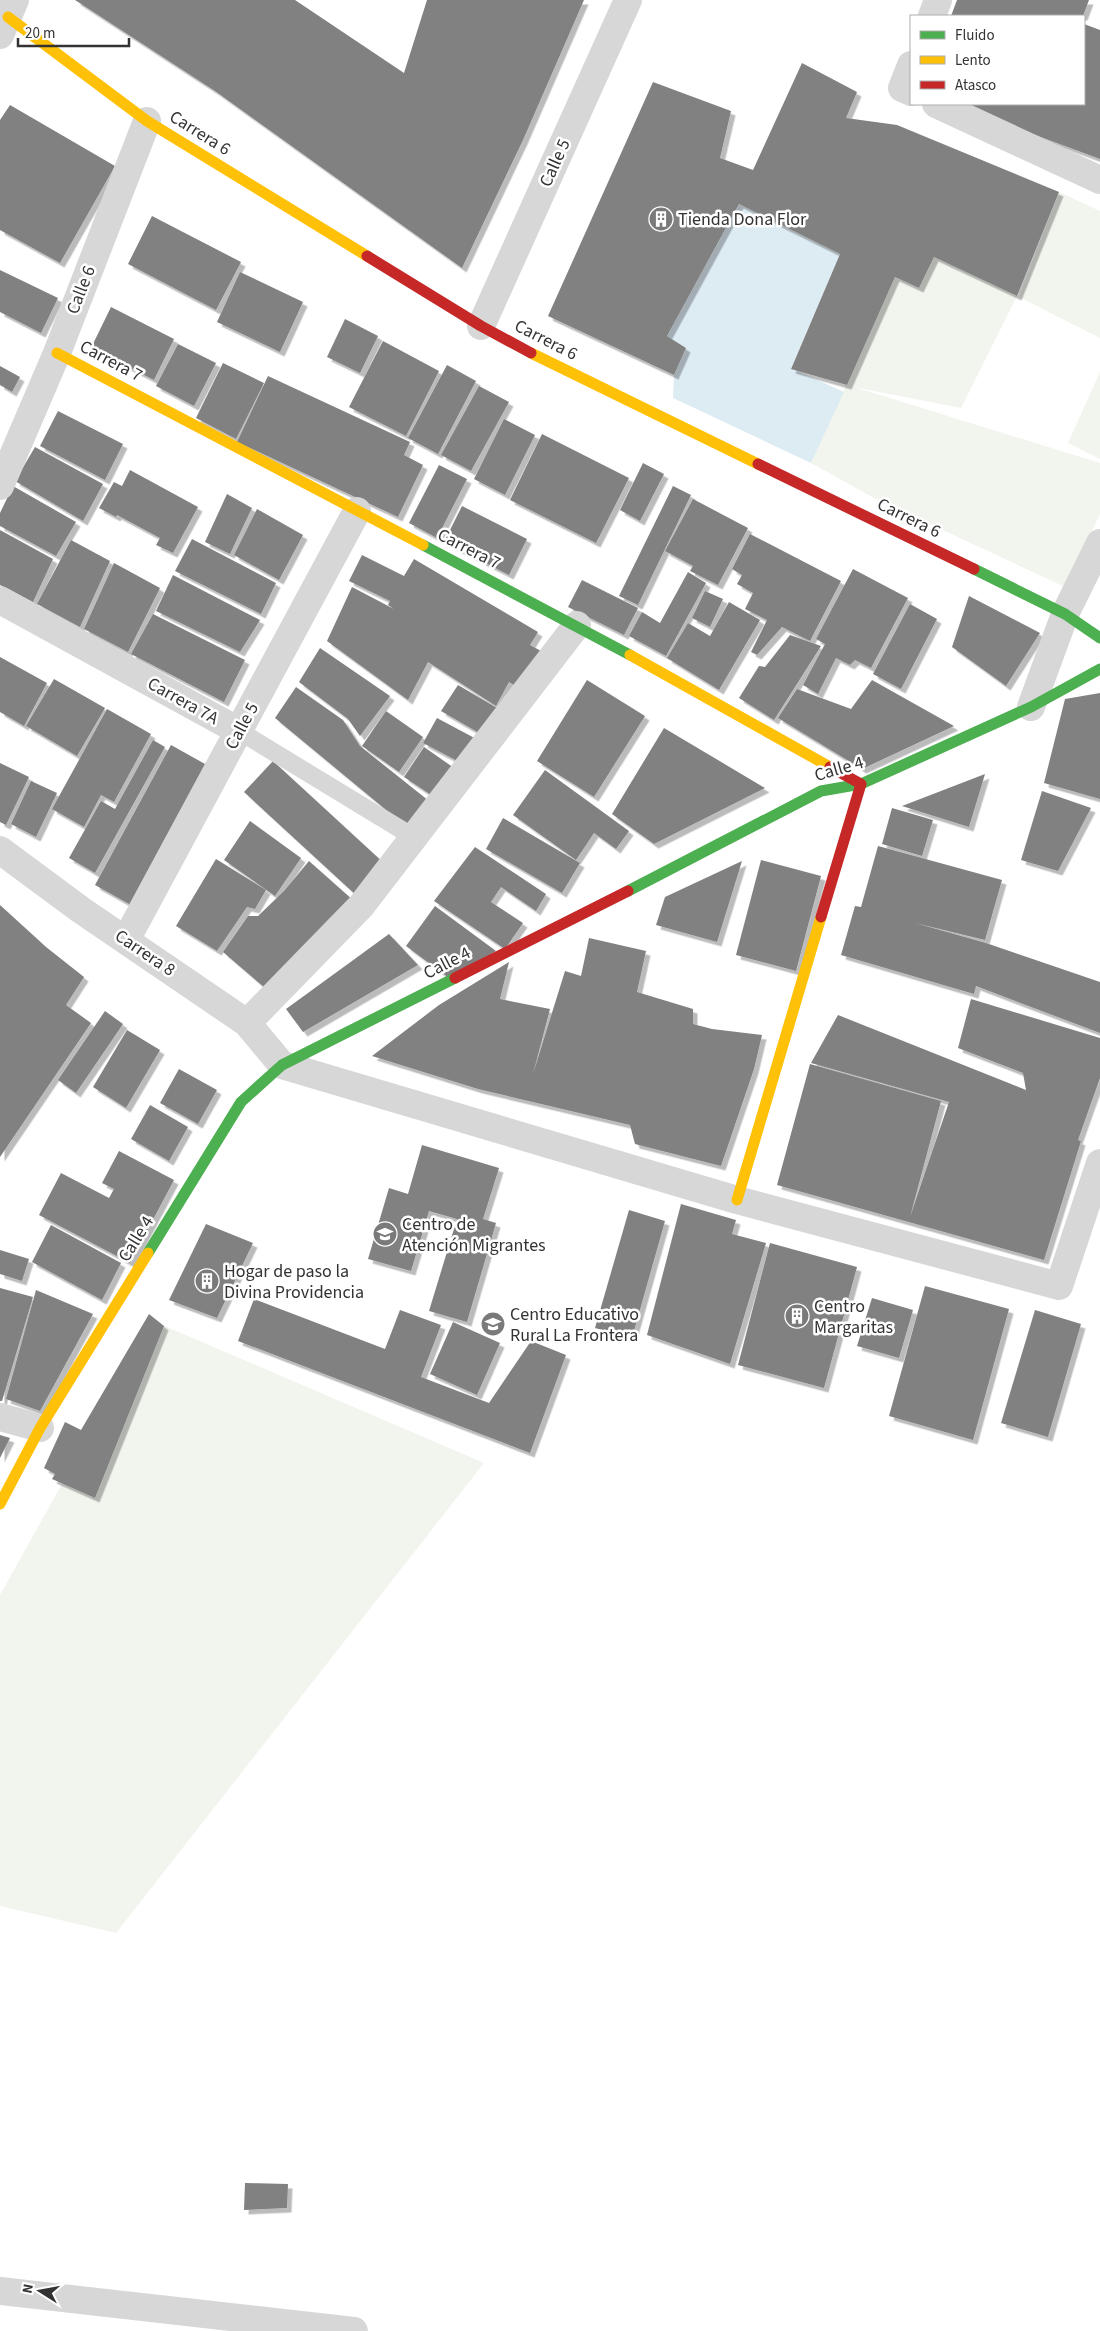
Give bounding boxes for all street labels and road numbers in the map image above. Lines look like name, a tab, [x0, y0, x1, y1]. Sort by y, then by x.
street label: Carrera 6	[165, 104, 236, 162]
street label: Calle 5	[533, 135, 577, 191]
street label: Calle 6	[60, 262, 102, 318]
street label: Carrera 6	[510, 313, 582, 367]
street label: Carrera 7	[75, 334, 147, 388]
street label: Carrera 6	[873, 492, 945, 544]
street label: Carrera 7	[433, 522, 505, 576]
street label: Carrera 7A	[143, 671, 223, 731]
street label: Calle 5	[219, 698, 265, 754]
street label: Calle 4	[812, 750, 867, 788]
street label: Carrera 8	[110, 924, 180, 982]
street label: Calle 4	[419, 940, 475, 985]
street label: Calle 4	[112, 1211, 160, 1267]

